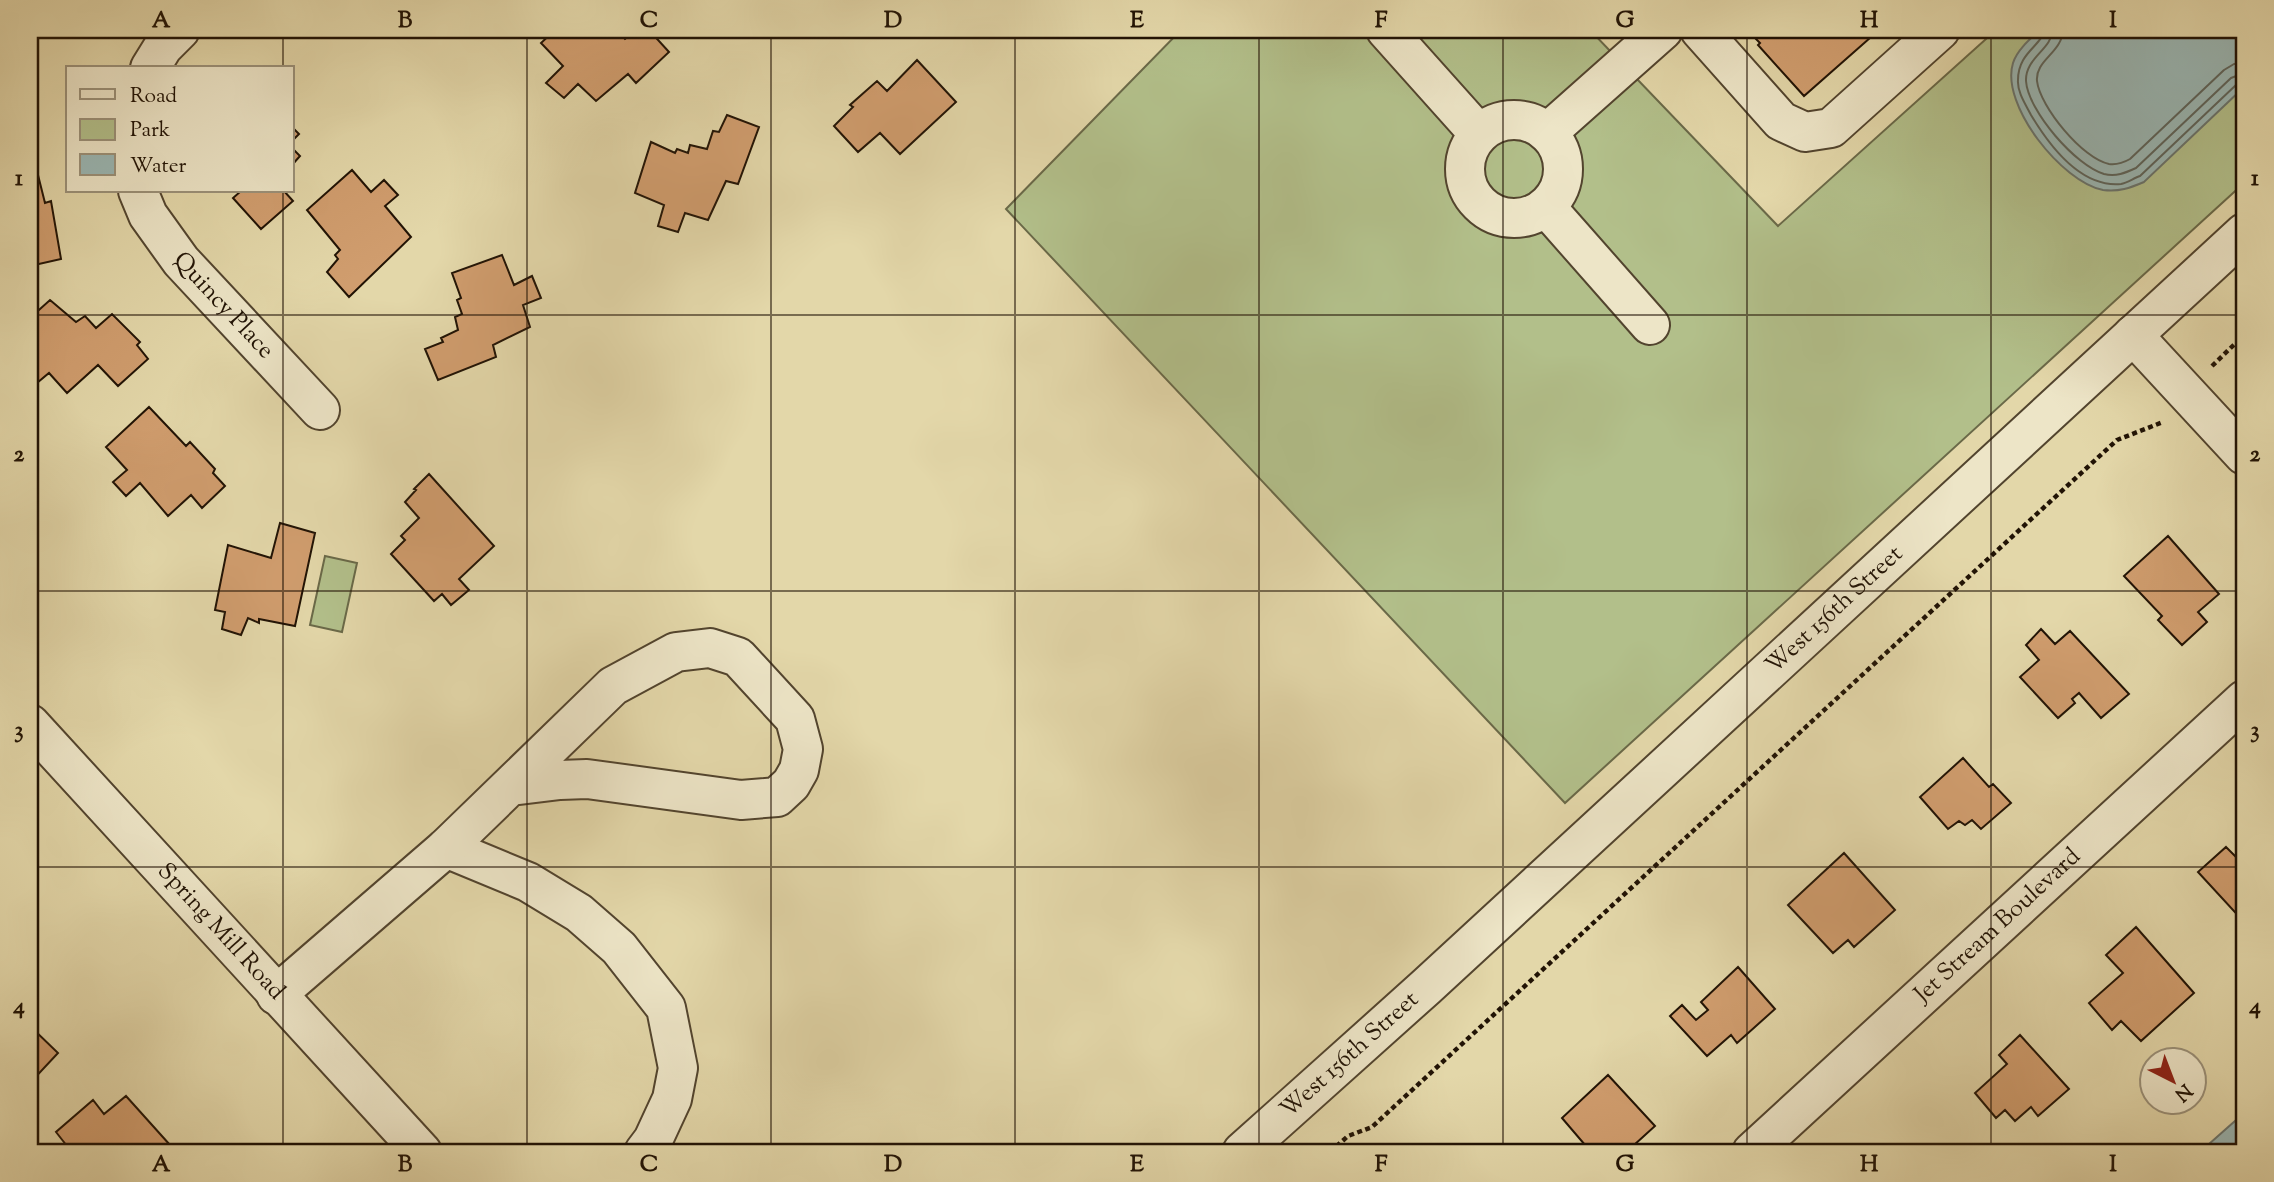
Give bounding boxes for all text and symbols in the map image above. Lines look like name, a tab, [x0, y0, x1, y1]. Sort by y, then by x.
text: A	[152, 5, 171, 38]
text: B	[398, 5, 413, 38]
text: C	[640, 5, 658, 38]
text: D	[884, 5, 902, 38]
text: E	[1130, 5, 1144, 38]
text: F	[1375, 5, 1388, 38]
text: G	[1616, 5, 1635, 38]
text: H	[1860, 5, 1879, 38]
text: I	[2109, 5, 2117, 38]
legend	[66, 66, 294, 192]
text: Road	[130, 82, 177, 112]
text: Park	[130, 116, 171, 146]
text: Water	[130, 152, 187, 182]
text: 1	[15, 163, 23, 196]
text: 1	[2251, 163, 2259, 196]
street label: Quincy Place	[164, 245, 281, 367]
text: 2	[14, 439, 25, 472]
text: 2	[2250, 439, 2261, 472]
street label: West 156th Street	[1759, 538, 1911, 682]
text: 3	[14, 715, 24, 748]
text: 3	[2250, 715, 2260, 748]
street label: Jet Stream Boulevard	[1906, 840, 2089, 1013]
street label: Spring Mill Road	[149, 856, 293, 1009]
street label: West 156th Street	[1273, 984, 1427, 1127]
text: 4	[12, 991, 25, 1024]
text: 4	[2248, 991, 2261, 1024]
north arrow	[2138, 1046, 2208, 1116]
text: N	[2168, 1077, 2197, 1107]
text: A	[152, 1149, 171, 1182]
text: B	[398, 1149, 413, 1182]
text: C	[640, 1149, 658, 1182]
text: D	[884, 1149, 902, 1182]
text: E	[1130, 1149, 1144, 1182]
text: F	[1375, 1149, 1388, 1182]
text: G	[1616, 1149, 1635, 1182]
text: H	[1860, 1149, 1879, 1182]
text: I	[2109, 1149, 2117, 1182]

